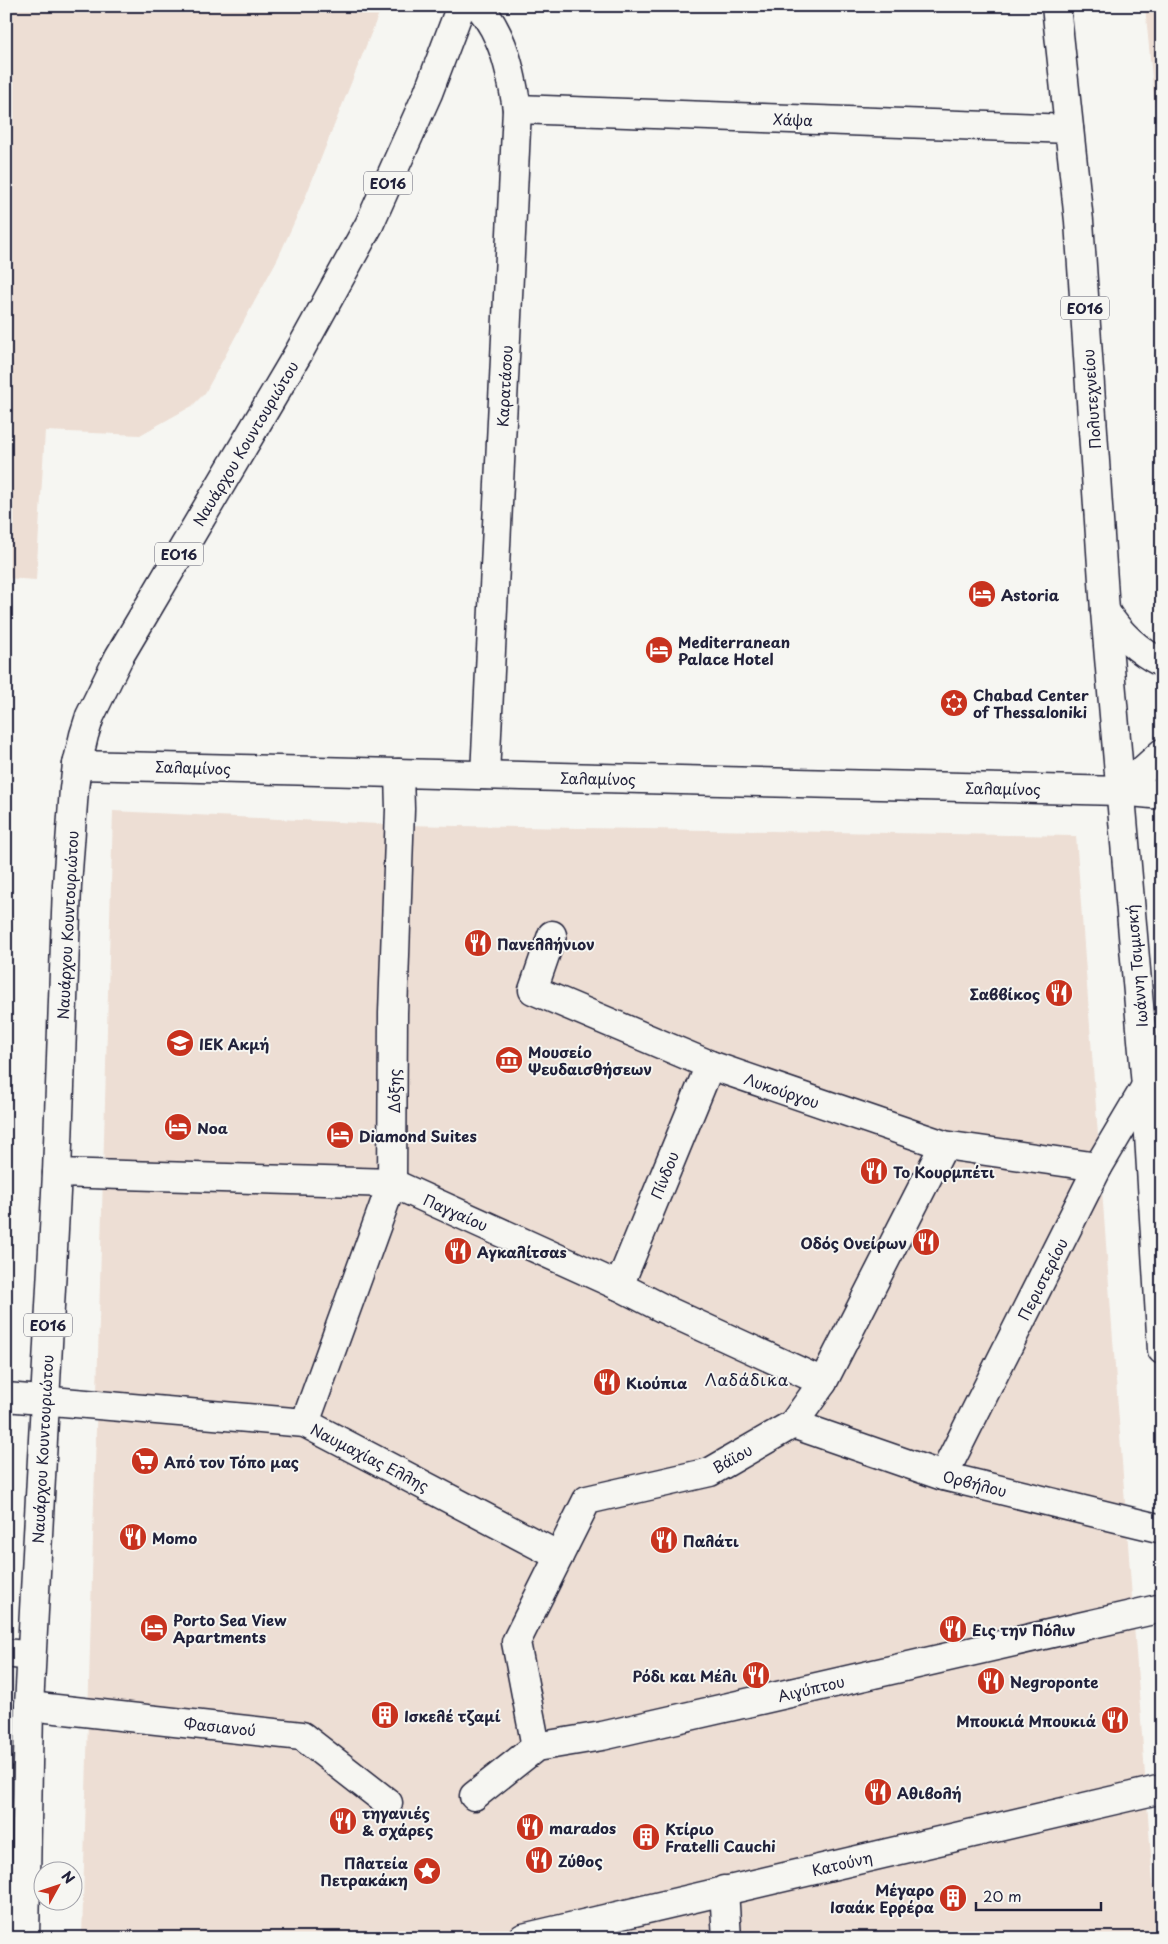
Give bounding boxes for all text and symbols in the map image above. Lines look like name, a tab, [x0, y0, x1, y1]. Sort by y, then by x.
street label: Χάψα	[773, 107, 814, 131]
road number: ΕΟ16	[364, 172, 412, 194]
road number: ΕΟ16	[1061, 296, 1109, 320]
street label: Καρατάσου	[490, 344, 518, 428]
street label: Πολυτεχνείου	[1076, 348, 1106, 450]
street label: Ναυάρχου Κουντουριώτου	[186, 356, 304, 530]
road number: ΕΟ16	[155, 542, 203, 566]
hotel icon: Astoria	[967, 579, 997, 609]
place label: Astoria	[1001, 583, 1060, 606]
place label: Mediterranean Palace Hotel	[678, 630, 790, 670]
hotel icon: Mediterranean Palace Hotel	[644, 635, 674, 665]
place label: Chabad Center of Thessaloniki	[973, 683, 1089, 723]
synagogue icon: Chabad Center of Thessaloniki	[939, 688, 969, 718]
street label: Σαλαμίνος	[155, 754, 232, 780]
street label: Σαλαμίνος	[560, 766, 636, 790]
street label: Σαλαμίνος	[965, 776, 1041, 800]
street label: Ναυάρχου Κουντουριώτου	[51, 830, 83, 1020]
street label: Ιωάννη Τσιμισκή	[1119, 904, 1153, 1028]
restaurant icon: Πανελλήνιον	[463, 928, 493, 958]
place label: Πανελλήνιον	[497, 932, 595, 955]
restaurant icon: Σαββίκος	[1044, 978, 1074, 1008]
place label: Σαββίκος	[970, 982, 1040, 1005]
school or university icon: ΙΕΚ Ακμή	[165, 1028, 195, 1058]
place label: ΙΕΚ Ακμή	[199, 1032, 270, 1055]
place label: Μουσείο Ψευδαισθήσεων	[528, 1040, 652, 1080]
museum icon: Μουσείο Ψευδαισθήσεων	[494, 1045, 524, 1075]
street label: Λυκούργου	[741, 1066, 823, 1114]
street label: Δόξης	[382, 1068, 405, 1113]
hotel icon: Noa	[163, 1112, 193, 1142]
place label: Noa	[197, 1116, 228, 1139]
hotel icon: Diamond Suites	[325, 1120, 355, 1150]
place label: Diamond Suites	[359, 1124, 477, 1147]
street label: Πίνδου	[644, 1148, 684, 1202]
restaurant icon: Το Κουρμπέτι	[859, 1156, 889, 1186]
place label: Το Κουρμπέτι	[893, 1160, 995, 1183]
street label: Παγγαίου	[420, 1188, 492, 1236]
restaurant icon: Οδός Ονείρων	[911, 1227, 941, 1257]
place label: Οδός Ονείρων	[801, 1231, 907, 1254]
street label: Περιστερίου	[1011, 1234, 1073, 1324]
restaurant icon: Αγκαλίτσαs	[443, 1236, 473, 1266]
place label: Αγκαλίτσαs	[477, 1240, 567, 1263]
road number: ΕΟ16	[24, 1314, 72, 1336]
street label: Ναυάρχου Κουντουριώτου	[26, 1354, 58, 1544]
restaurant icon: Κιούπια	[592, 1367, 622, 1397]
district label: Λαδάδικα	[705, 1367, 789, 1391]
place label: Κιούπια	[626, 1371, 688, 1394]
street label: Ναυμαχίας Ελλης	[307, 1417, 433, 1497]
street label: Βάϊου	[708, 1438, 756, 1478]
supermarket icon: Από τον Τόπο μας	[130, 1446, 160, 1476]
place label: Από τον Τόπο μας	[164, 1450, 299, 1473]
street label: Ορβήλου	[941, 1464, 1009, 1502]
restaurant icon: Momo	[118, 1522, 148, 1552]
restaurant icon: Παλάτι	[649, 1525, 679, 1555]
place label: Momo	[152, 1526, 197, 1549]
place label: Παλάτι	[683, 1529, 739, 1552]
place label: Porto Sea View Apartments	[173, 1608, 287, 1648]
hotel icon: Porto Sea View Apartments	[139, 1613, 169, 1643]
restaurant icon: Εις την Πόλιν	[938, 1614, 968, 1644]
place label: Εις την Πόλιν	[972, 1618, 1076, 1641]
restaurant icon: Ρόδι και Μέλι	[741, 1660, 771, 1690]
place label: Ρόδι και Μέλι	[633, 1664, 737, 1687]
restaurant icon: Negroponte	[976, 1666, 1006, 1696]
street label: Αιγύπτου	[775, 1669, 847, 1707]
place label: Negroponte	[1010, 1670, 1099, 1693]
building icon: Ισκελέ τζαμί	[370, 1700, 400, 1730]
place label: Ισκελέ τζαμί	[404, 1704, 501, 1727]
restaurant icon: Μπουκιά Μπουκιά	[1100, 1705, 1130, 1735]
place label: Μπουκιά Μπουκιά	[956, 1709, 1097, 1732]
street label: Φασιανού	[183, 1711, 257, 1741]
restaurant icon: Αθιβολή	[863, 1777, 893, 1807]
place label: Αθιβολή	[897, 1781, 962, 1804]
place label: τηγανιές & σχάρες	[362, 1801, 433, 1841]
restaurant icon: τηγανιές & σχάρες	[328, 1806, 358, 1836]
restaurant icon: marados	[515, 1812, 545, 1842]
place label: marados	[549, 1816, 616, 1839]
place label: Κτίριο Fratelli Cauchi	[665, 1817, 776, 1857]
building icon: Κτίριο Fratelli Cauchi	[631, 1822, 661, 1852]
restaurant icon: Ζύθος	[524, 1845, 554, 1875]
street label: Κατούνη	[809, 1845, 875, 1881]
place label: Ζύθος	[558, 1849, 603, 1872]
place label: Πλατεία Πετρακάκη	[320, 1851, 409, 1891]
place icon: Πλατεία Πετρακάκη	[412, 1856, 442, 1886]
north arrow	[32, 1862, 82, 1912]
text: N	[57, 1866, 80, 1888]
place label: Μέγαρο Ισαάκ Ερρέρα	[830, 1878, 935, 1918]
scale bar	[976, 1879, 1100, 1911]
building icon: Μέγαρο Ισαάκ Ερρέρα	[938, 1883, 968, 1913]
text: 20 m	[983, 1884, 1022, 1907]

